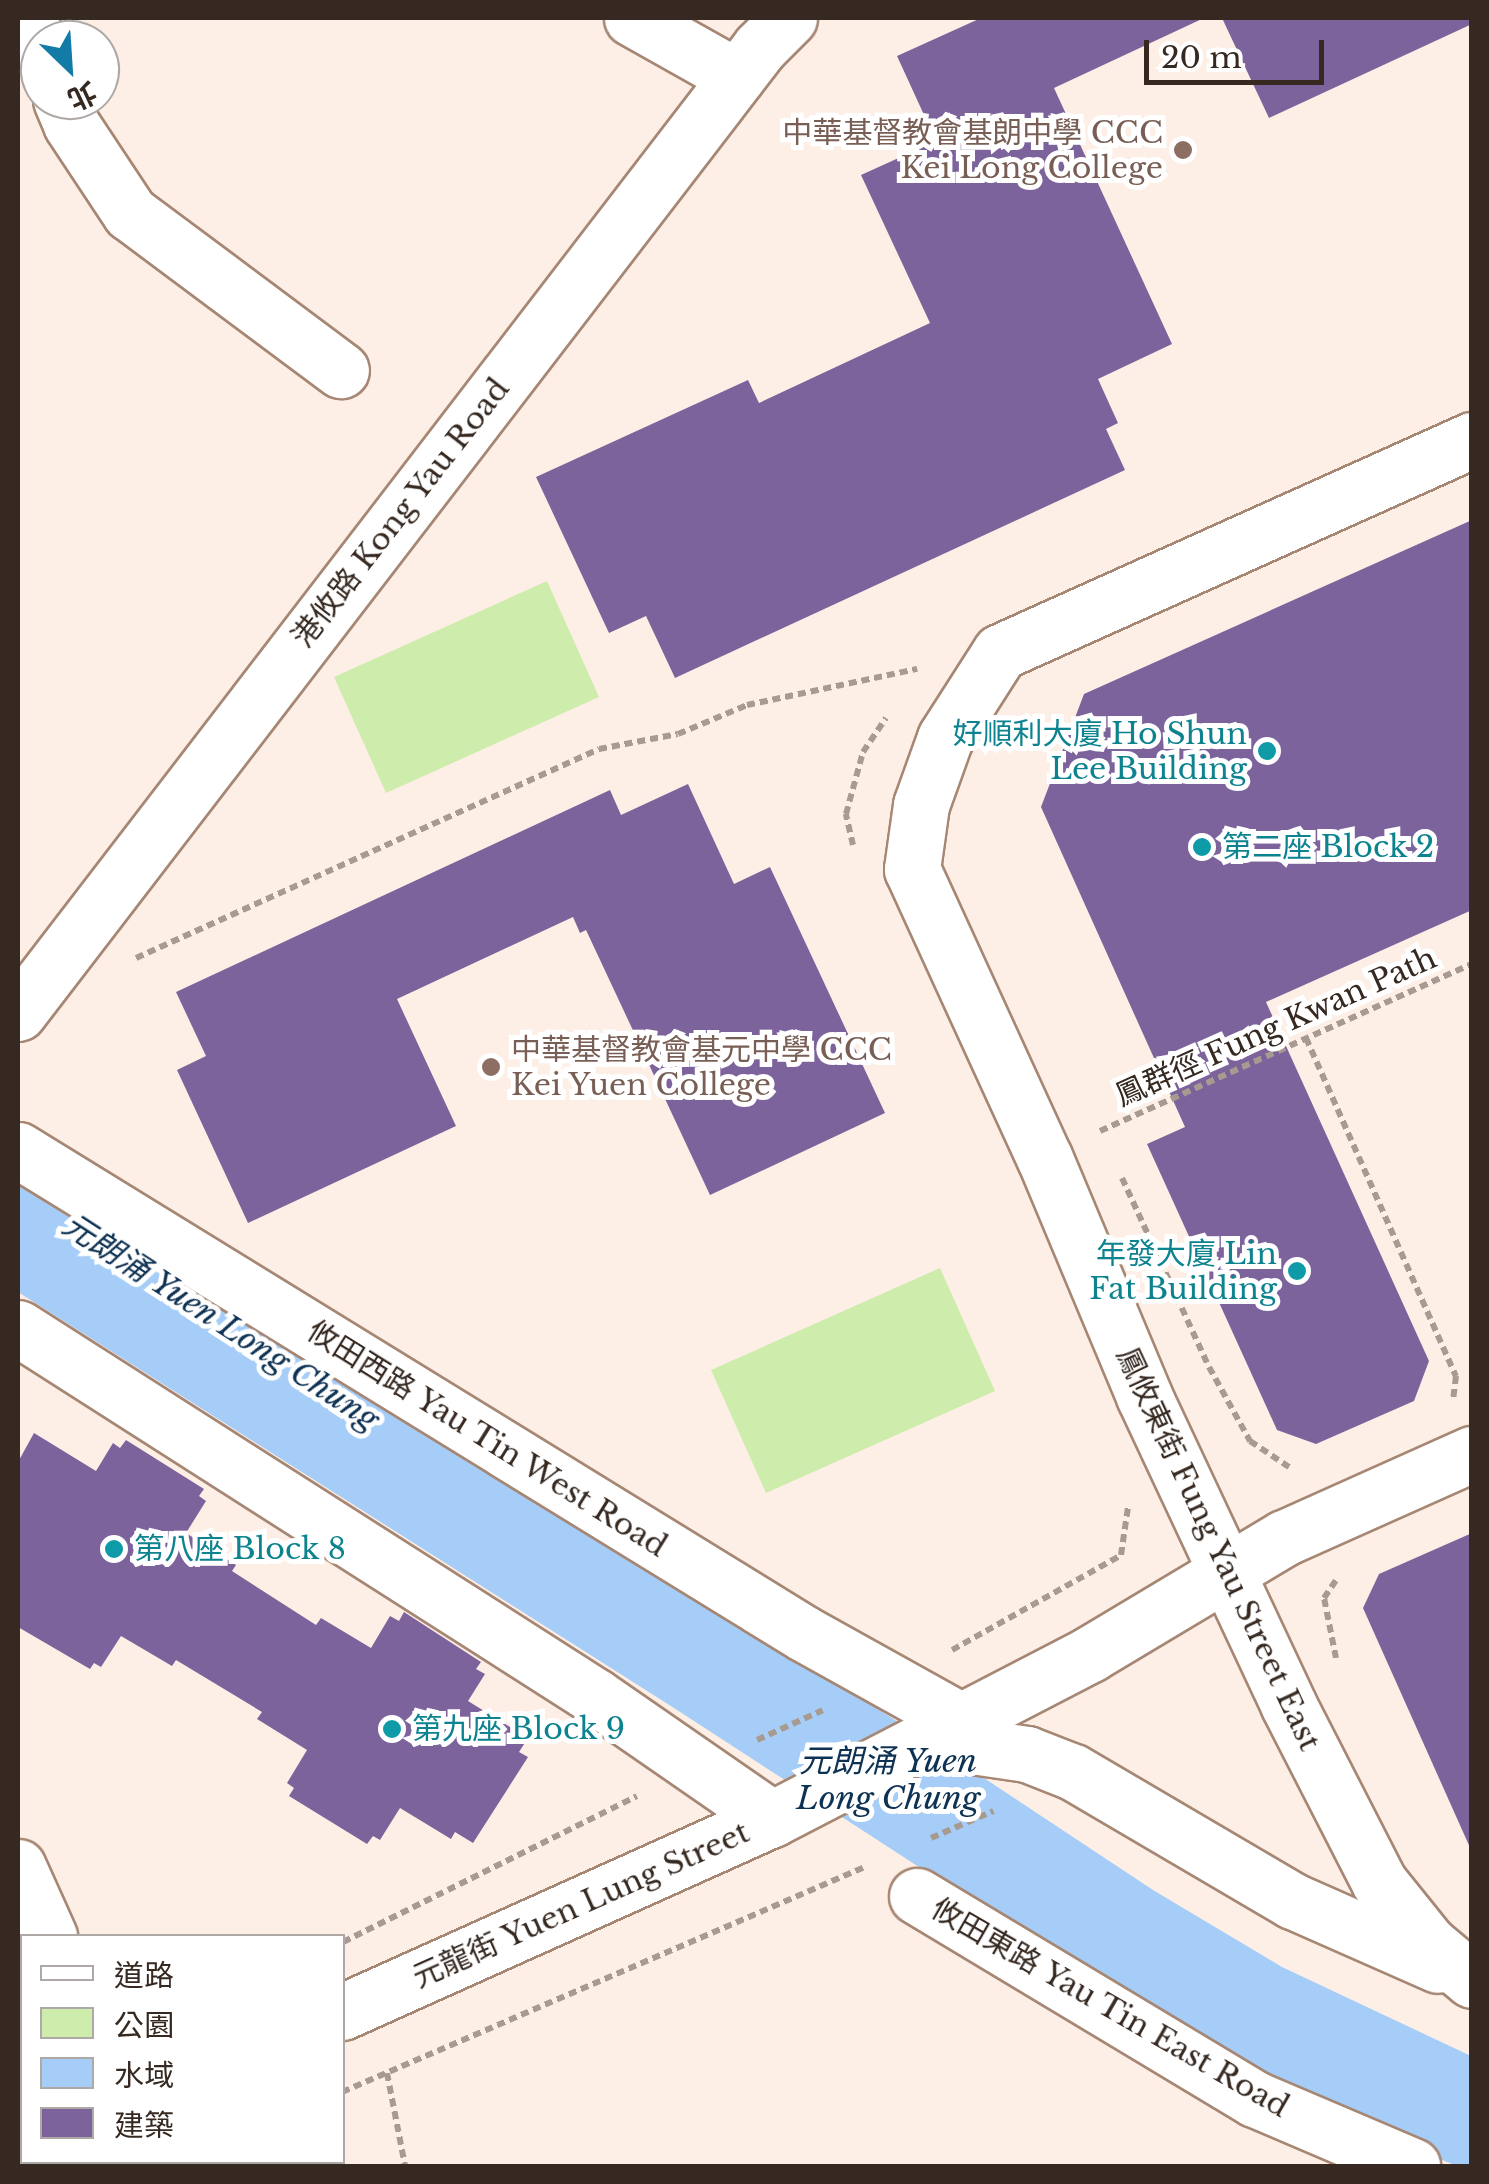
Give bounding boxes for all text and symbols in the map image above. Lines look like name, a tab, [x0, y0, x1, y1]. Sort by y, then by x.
north arrow	[20, 20, 120, 120]
scale bar	[1149, 20, 1329, 82]
text: 20 m	[1161, 39, 1242, 76]
text: 北	[62, 74, 102, 118]
place label: 中華基督教會基朗中學 CCC Kei Long College	[782, 115, 1163, 186]
marker: 中華基督教會基朗中學 CCC Kei Long College	[1172, 139, 1194, 161]
street label: 港攸路 Kong Yau Road	[285, 371, 517, 655]
place label: 好順利大廈 Ho Shun Lee Building	[952, 716, 1247, 786]
marker: 好順利大廈 Ho Shun Lee Building	[1256, 740, 1278, 762]
place label: 第二座 Block 2	[1222, 829, 1435, 865]
marker: 第二座 Block 2	[1191, 836, 1213, 858]
street label: 鳳群徑 Fung Kwan Path	[1110, 940, 1442, 1114]
place label: 中華基督教會基元中學 CCC Kei Yuen College	[511, 1032, 892, 1102]
marker: 中華基督教會基元中學 CCC Kei Yuen College	[480, 1056, 502, 1078]
water label: 元朗涌 Yuen Long Chung	[55, 1205, 387, 1439]
place label: 年發大廈 Lin Fat Building	[1089, 1236, 1277, 1306]
marker: 年發大廈 Lin Fat Building	[1286, 1260, 1308, 1282]
street label: 攸田西路 Yau Tin West Road	[300, 1313, 674, 1565]
street label: 鳳攸東街 Fung Yau Street East	[1108, 1341, 1328, 1757]
place label: 第八座 Block 8	[134, 1531, 346, 1567]
marker: 第八座 Block 8	[103, 1538, 125, 1560]
place label: 第九座 Block 9	[412, 1711, 625, 1747]
marker: 第九座 Block 9	[381, 1718, 403, 1740]
water label: 元朗涌 Yuen Long Chung	[796, 1743, 980, 1818]
street label: 元龍街 Yuen Lung Street	[407, 1814, 755, 1996]
street label: 攸田東路 Yau Tin East Road	[925, 1891, 1295, 2125]
legend	[20, 1934, 345, 2164]
text: 道路	[114, 1957, 174, 1994]
text: 公園	[114, 2007, 174, 2044]
text: 水域	[114, 2057, 174, 2094]
text: 建築	[114, 2107, 174, 2144]

